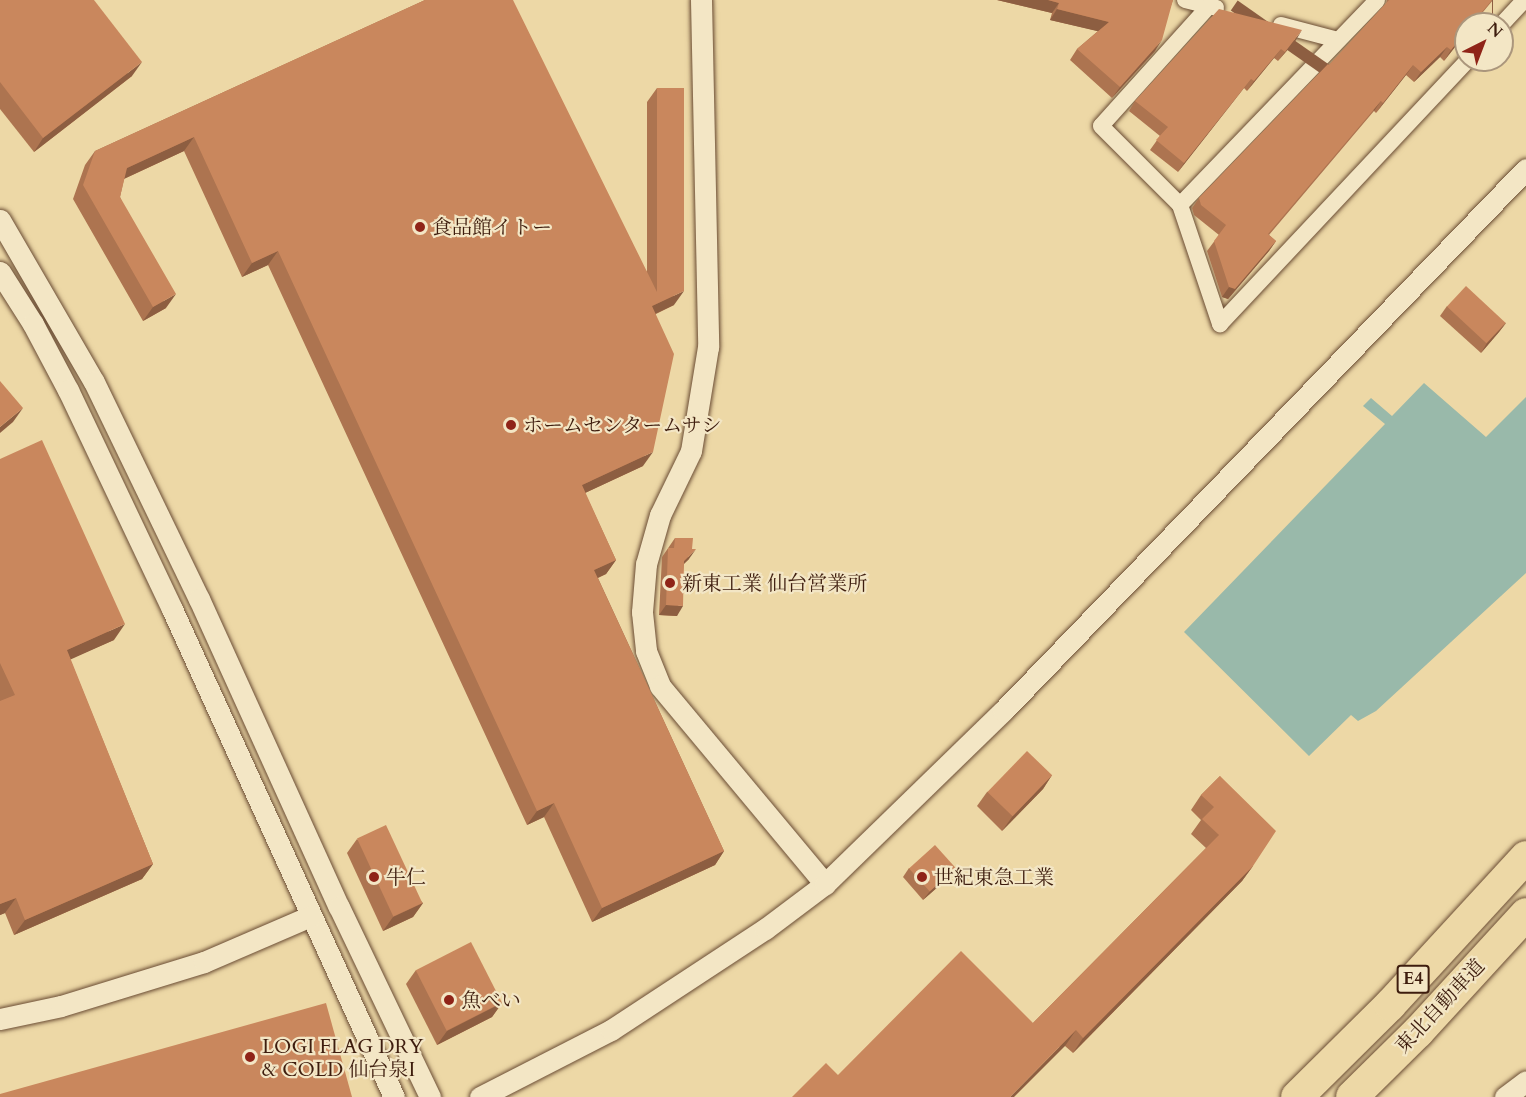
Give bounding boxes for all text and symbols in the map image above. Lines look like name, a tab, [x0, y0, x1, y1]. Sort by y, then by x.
north arrow	[1454, 12, 1514, 72]
text: N	[1482, 17, 1507, 43]
place label: 食品館イトー	[432, 215, 552, 239]
marker: 食品館イトー	[413, 220, 427, 234]
place label: ホームセンタームサシ	[523, 413, 723, 437]
marker: ホームセンタームサシ	[504, 418, 518, 432]
place label: 新東工業 仙台営業所	[682, 571, 867, 595]
marker: 新東工業 仙台営業所	[663, 576, 677, 590]
place label: 牛仁	[386, 865, 426, 889]
place label: 世紀東急工業	[934, 865, 1054, 889]
marker: 牛仁	[367, 870, 381, 884]
marker: 世紀東急工業	[915, 870, 929, 884]
street label: 東北自動車道	[1390, 954, 1490, 1058]
road number: E4	[1396, 964, 1430, 994]
place label: 魚べい	[461, 988, 521, 1012]
marker: 魚べい	[442, 993, 456, 1007]
place label: LOGI FLAG DRY & COLD 仙台泉I	[262, 1034, 423, 1081]
marker: LOGI FLAG DRY & COLD 仙台泉I	[243, 1050, 257, 1064]

